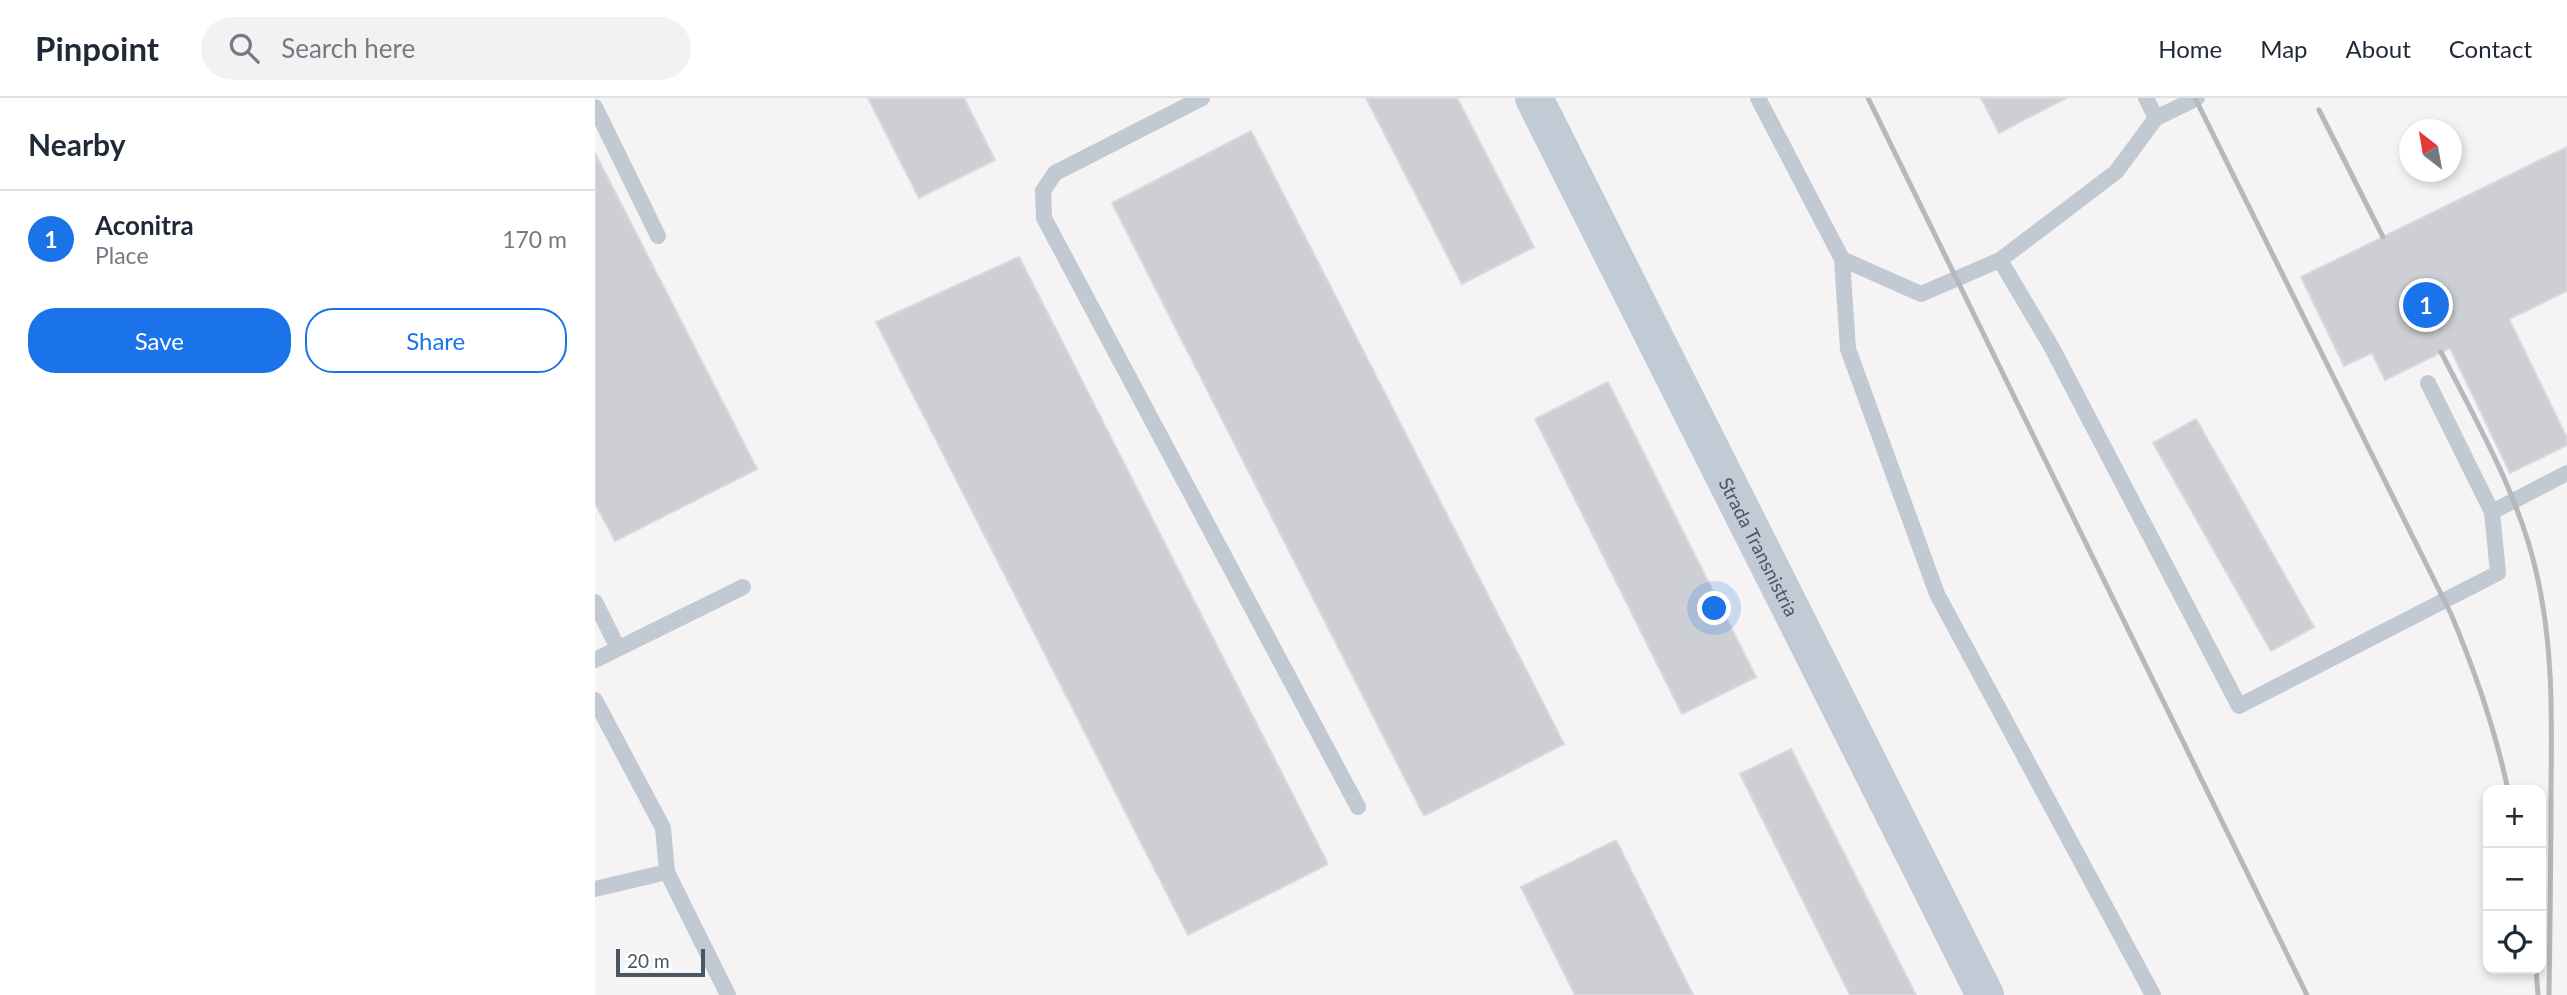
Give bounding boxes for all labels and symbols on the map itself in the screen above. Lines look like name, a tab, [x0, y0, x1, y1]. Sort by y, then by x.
north arrow	[2399, 119, 2462, 182]
pin: 1	[2403, 279, 2449, 331]
street label: Strada Transnistria	[1715, 473, 1804, 620]
your location	[1697, 591, 1731, 625]
scale bar	[616, 946, 705, 978]

